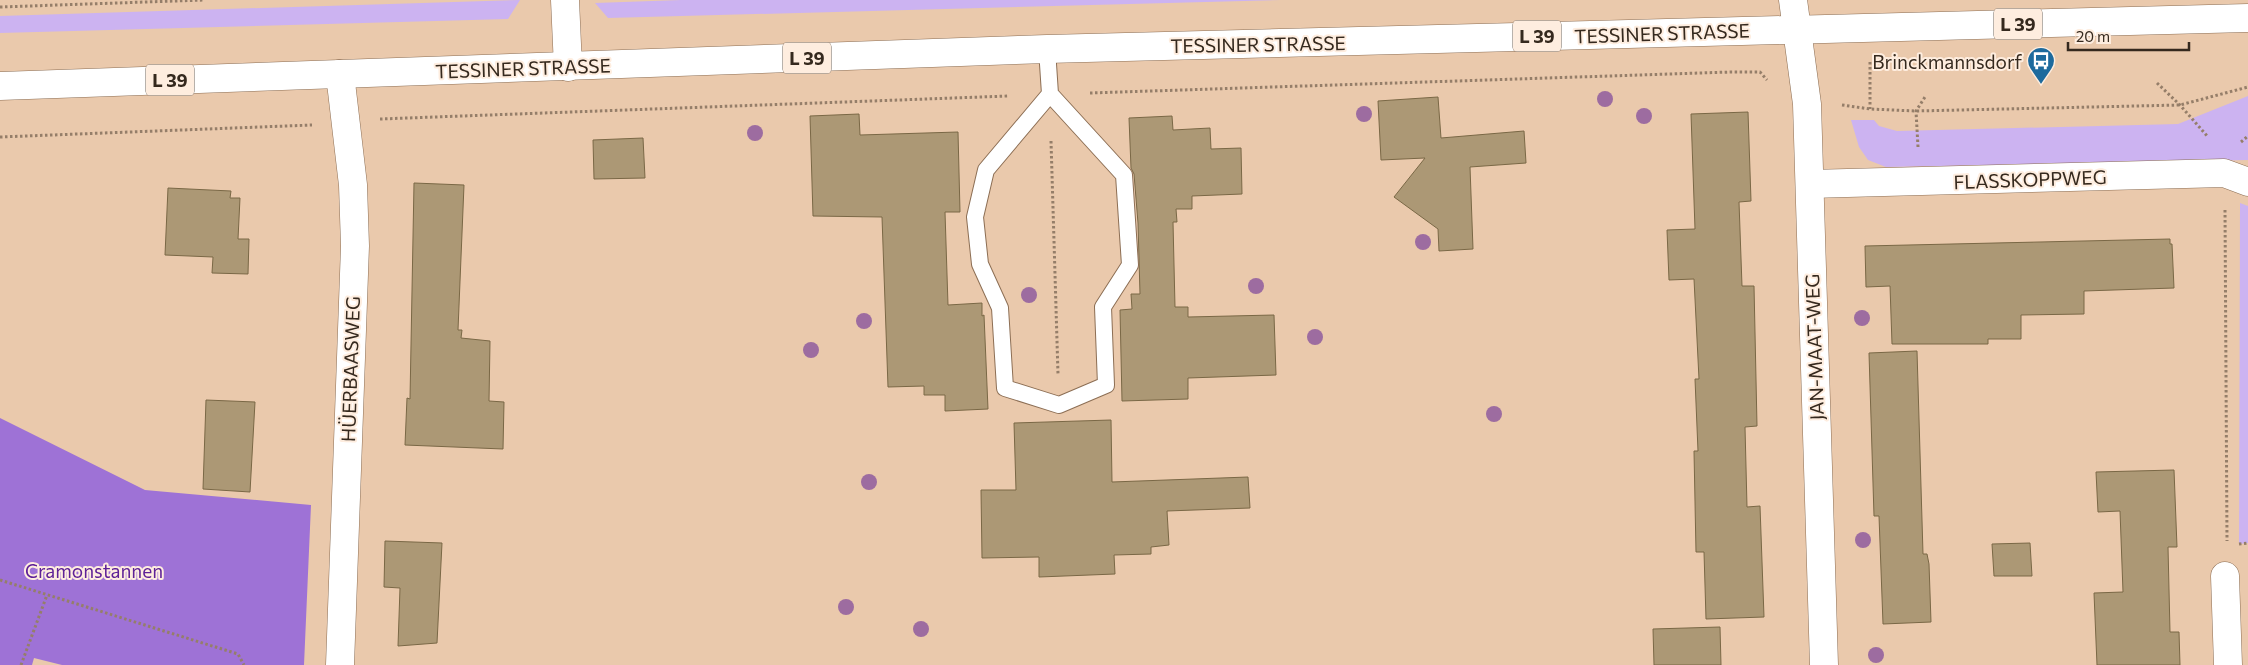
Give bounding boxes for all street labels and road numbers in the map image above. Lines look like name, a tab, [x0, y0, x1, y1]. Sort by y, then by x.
road number: L 39	[1994, 8, 2042, 40]
street label: TESSINER STRASSE	[1574, 18, 1750, 48]
road number: L 39	[1513, 20, 1561, 52]
street label: TESSINER STRASSE	[1170, 31, 1346, 57]
road number: L 39	[783, 42, 831, 74]
street label: TESSINER STRASSE	[435, 53, 611, 83]
road number: L 39	[146, 64, 194, 96]
street label: FLASSKOPPWEG	[1953, 165, 2107, 193]
street label: JAN-MAAT-WEG	[1800, 273, 1828, 421]
street label: HÜERBAASWEG	[336, 296, 364, 442]

